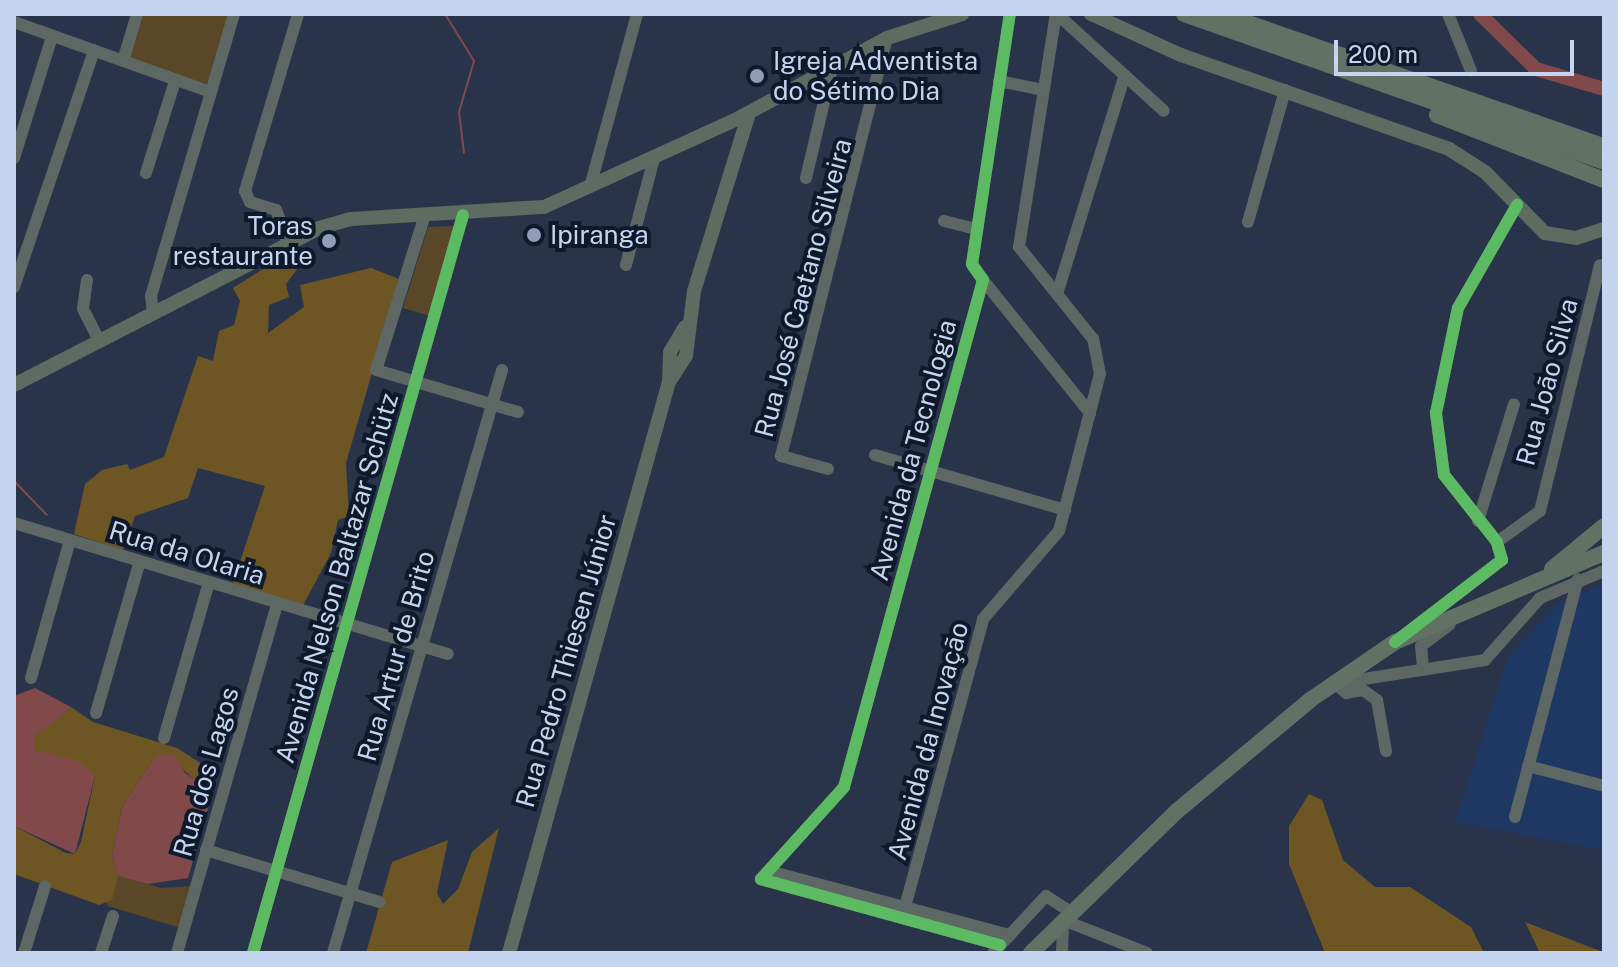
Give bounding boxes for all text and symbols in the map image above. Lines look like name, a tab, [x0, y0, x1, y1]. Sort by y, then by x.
scale bar	[1338, 24, 1578, 74]
text: 200 m	[1348, 40, 1418, 68]
place label: Igreja Adventista do Sétimo Dia	[773, 45, 978, 106]
marker: Igreja Adventista do Sétimo Dia	[748, 67, 766, 85]
street label: Rua José Caetano Silveira	[748, 135, 858, 441]
place label: Toras restaurante	[173, 210, 313, 272]
place label: Ipiranga	[550, 219, 649, 251]
marker: Ipiranga	[525, 226, 543, 244]
marker: Toras restaurante	[320, 232, 338, 250]
street label: Rua João Silva	[1510, 295, 1584, 469]
street label: Avenida da Tecnologia	[863, 316, 963, 584]
street label: Avenida Nelson Baltazar Schütz	[269, 389, 405, 767]
street label: Rua Pedro Thiesen Júnior	[509, 511, 623, 811]
street label: Rua da Olaria	[105, 514, 269, 592]
street label: Rua Artur de Brito	[351, 547, 441, 765]
street label: Avenida da Inovação	[881, 618, 975, 864]
street label: Rua dos Lagos	[167, 683, 245, 861]

